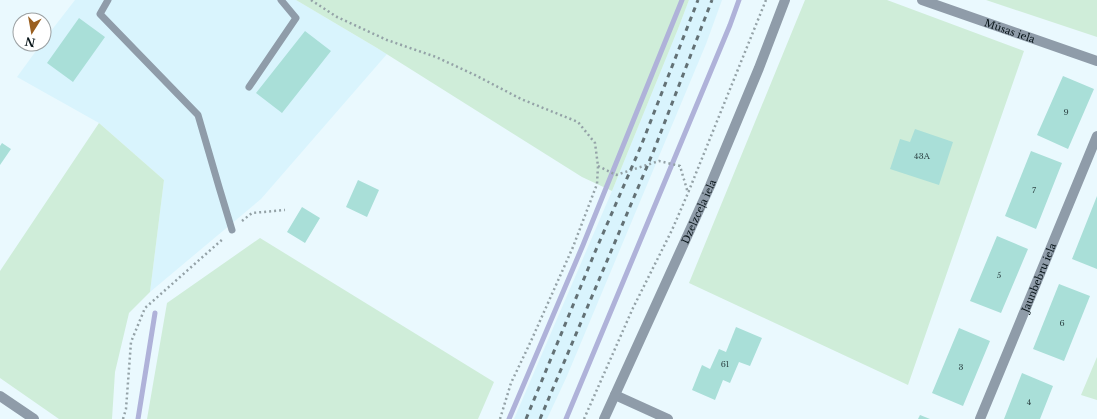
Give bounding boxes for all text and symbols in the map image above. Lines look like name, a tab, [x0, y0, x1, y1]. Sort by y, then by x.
north arrow	[12, 12, 52, 52]
street label: Mūsas iela	[983, 16, 1037, 46]
text: N	[23, 34, 37, 50]
house number: 9	[1063, 107, 1069, 117]
house number: 43A	[914, 151, 931, 161]
street label: Dzelzceļa iela	[678, 177, 719, 246]
house number: 7	[1032, 185, 1037, 195]
street label: Jaunbebru iela	[1018, 241, 1059, 316]
house number: 5	[997, 270, 1002, 280]
house number: 6	[1059, 318, 1065, 328]
house number: 61	[721, 359, 730, 369]
house number: 3	[959, 362, 964, 372]
house number: 4	[1027, 397, 1032, 407]

